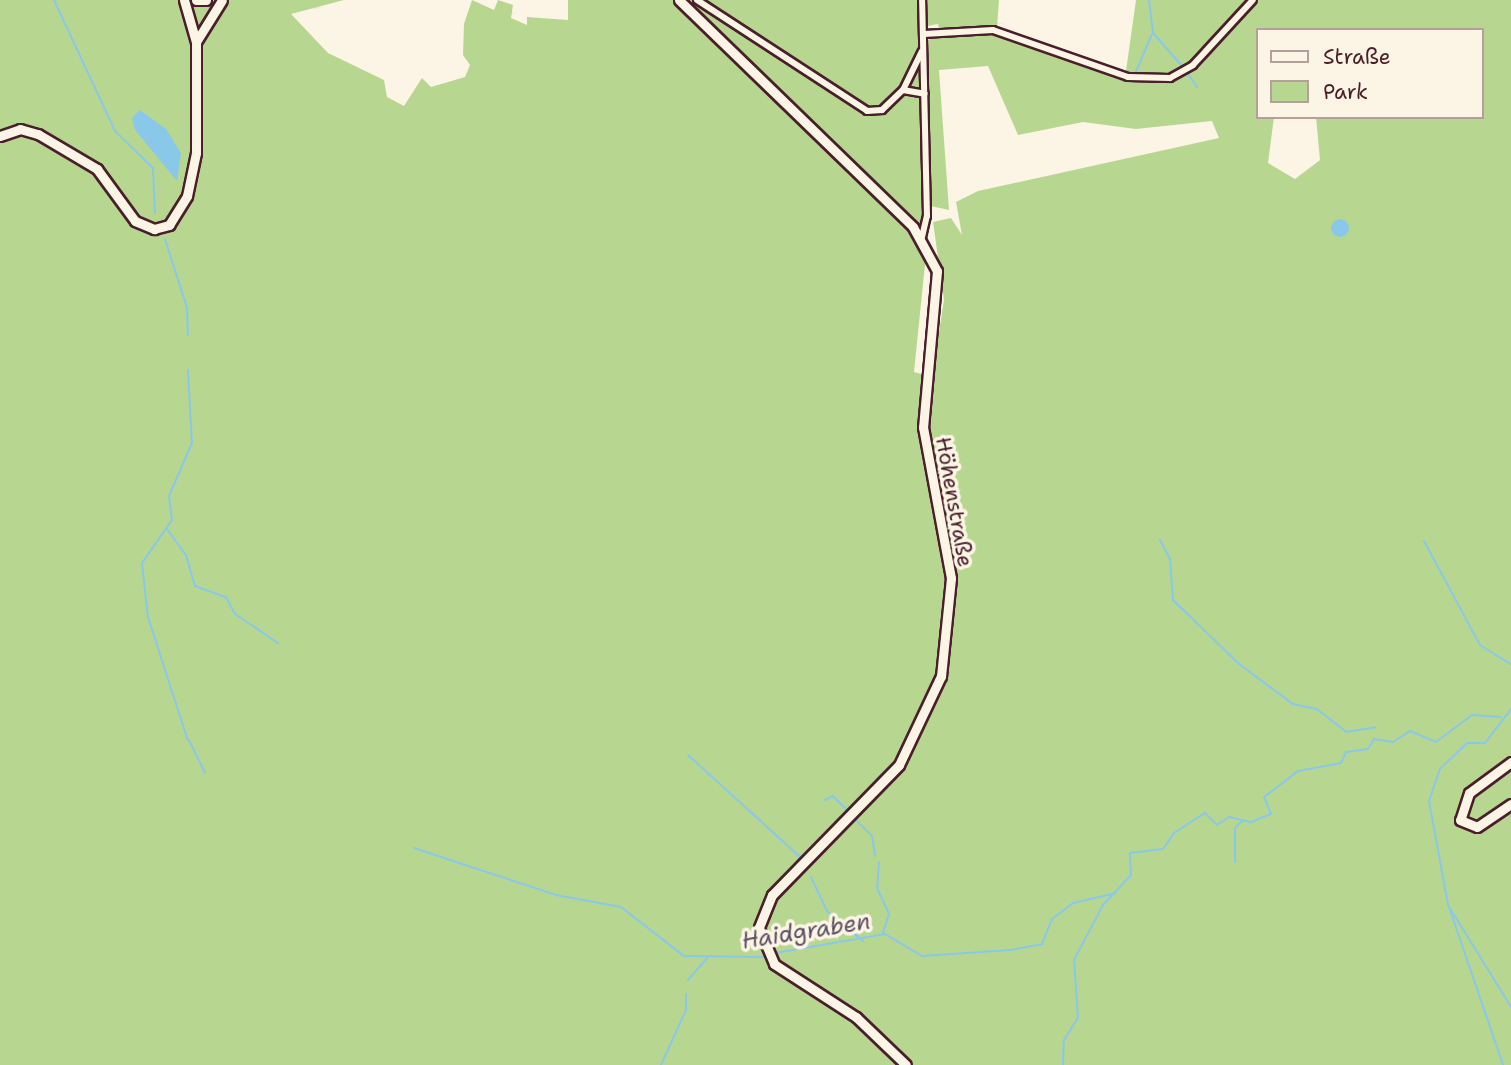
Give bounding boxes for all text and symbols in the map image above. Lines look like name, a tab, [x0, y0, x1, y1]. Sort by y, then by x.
legend	[1256, 28, 1483, 119]
text: Straße	[1323, 43, 1391, 71]
text: Park	[1323, 78, 1368, 106]
street label: Höhenstraße	[930, 435, 978, 569]
water label: Haidgraben	[740, 907, 872, 955]

